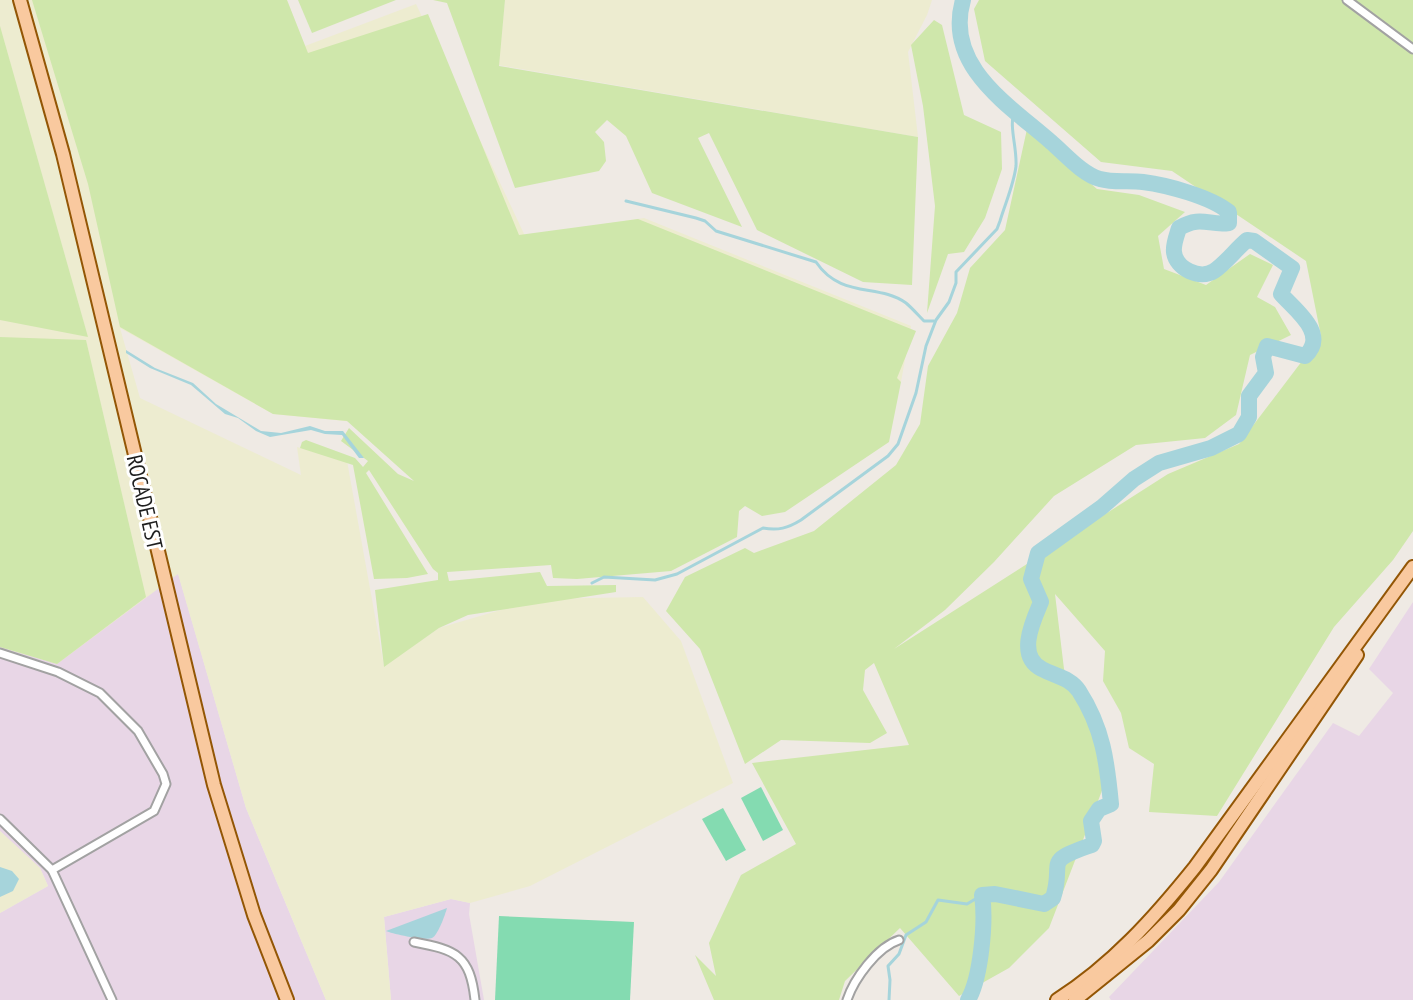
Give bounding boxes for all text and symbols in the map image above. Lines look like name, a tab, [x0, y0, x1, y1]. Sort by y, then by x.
street label: ROCADE EST	[121, 452, 170, 552]

